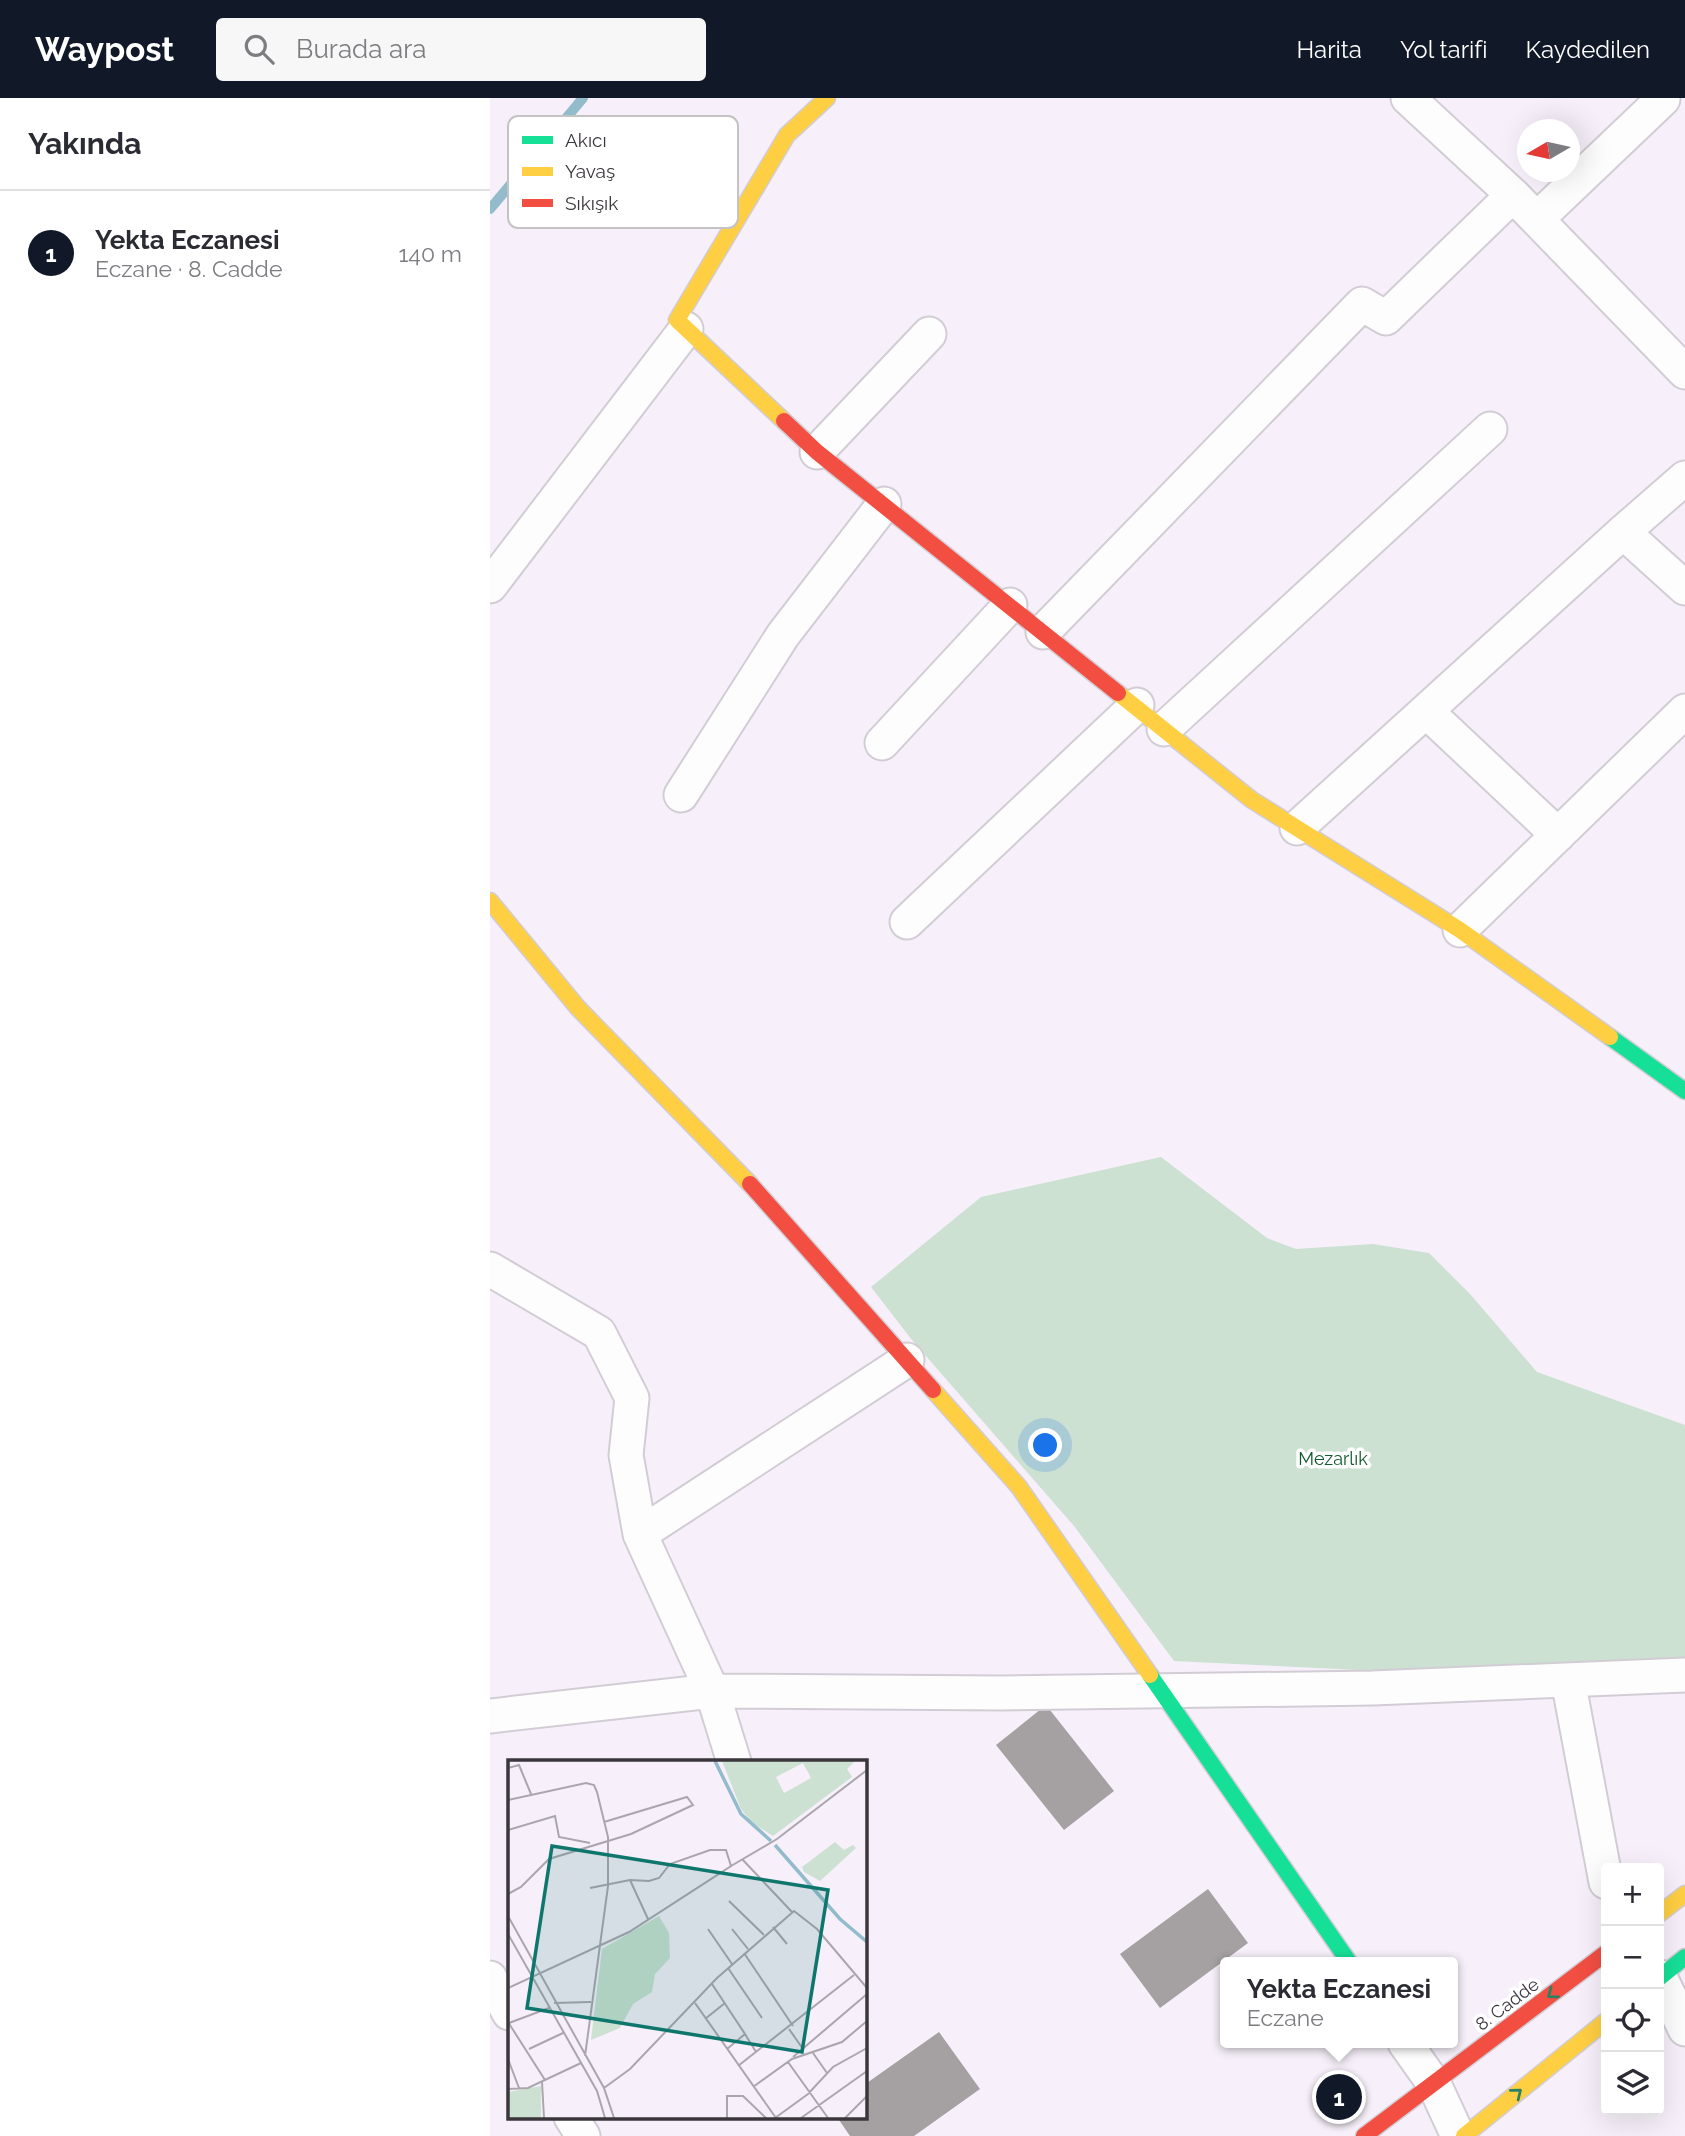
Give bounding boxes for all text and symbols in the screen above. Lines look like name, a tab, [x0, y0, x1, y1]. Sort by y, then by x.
search box	[216, 18, 706, 81]
text: Waypost	[35, 30, 174, 69]
icon: search	[240, 30, 278, 68]
text: Burada ara	[296, 34, 426, 64]
text: Harita	[1296, 35, 1362, 64]
text: Yol tarifi	[1400, 35, 1488, 64]
text: Kaydedilen	[1526, 35, 1650, 64]
legend	[508, 116, 738, 228]
north arrow	[1517, 119, 1580, 182]
text: Yakında	[28, 126, 141, 161]
text: Akıcı	[565, 129, 607, 151]
text: Yavaş	[565, 160, 615, 182]
text: Sıkışık	[565, 192, 618, 214]
text: Yekta Eczanesi	[95, 225, 280, 255]
text: 1	[45, 240, 57, 267]
text: 140 m	[399, 240, 462, 267]
text: Eczane · 8. Cadde	[95, 255, 282, 282]
your location	[1028, 1428, 1062, 1462]
park label: Mezarlık	[1298, 1448, 1368, 1469]
inset map	[508, 1760, 866, 2119]
map controls	[1601, 1863, 1664, 2115]
button: +	[1601, 1863, 1664, 1926]
button: −	[1601, 1926, 1664, 1989]
popup	[1220, 1957, 1458, 2048]
street label: 8. Cadde	[1471, 1973, 1543, 2035]
text: Yekta Eczanesi	[1247, 1974, 1431, 2004]
one-way arrow	[1547, 1986, 1560, 1999]
button: locate	[1601, 1989, 1664, 2052]
text: Eczane	[1247, 2004, 1324, 2031]
button: layers	[1601, 2052, 1664, 2115]
pin: 1	[1316, 2071, 1362, 2123]
one-way arrow	[1508, 2089, 1521, 2101]

